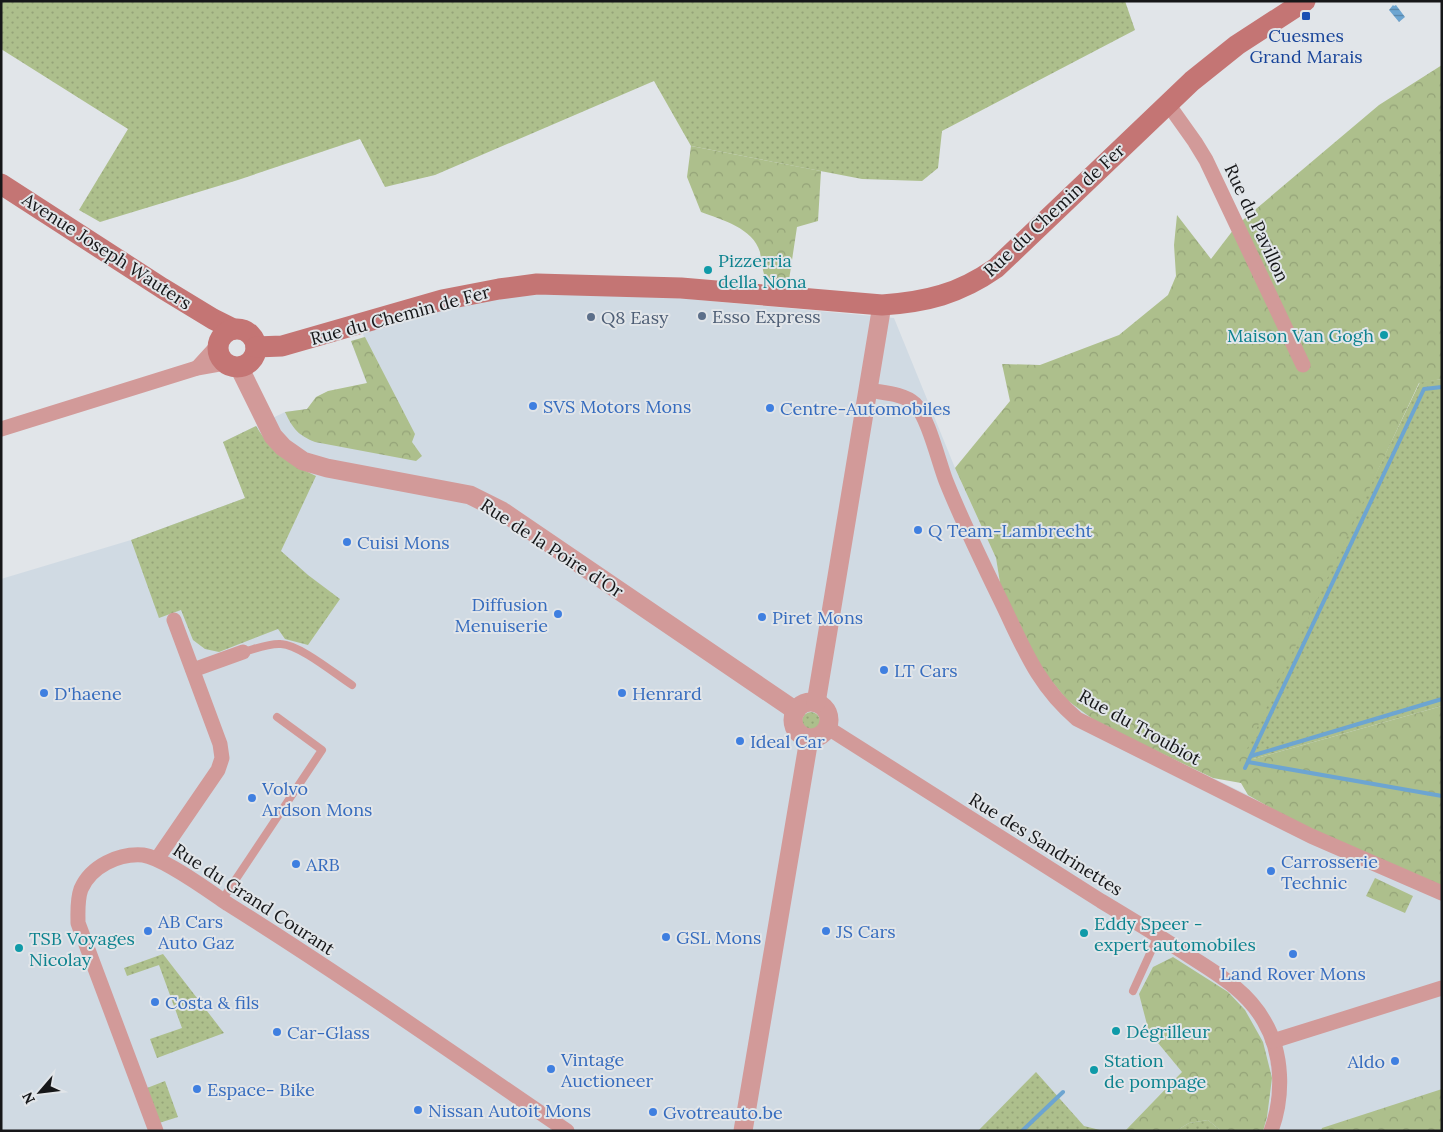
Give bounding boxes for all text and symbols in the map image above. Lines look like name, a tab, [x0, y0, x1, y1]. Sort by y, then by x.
marker: Cuesmes Grand Marais	[1300, 10, 1312, 22]
place label: Cuesmes Grand Marais	[1249, 24, 1363, 68]
street label: Rue du Chemin de Fer	[978, 138, 1130, 282]
street label: Rue du Pavillon	[1220, 160, 1295, 286]
street label: Avenue Joseph Wauters	[17, 187, 196, 314]
place label: Pizzerria della Nona	[718, 249, 807, 293]
marker: Pizzerria della Nona	[702, 264, 714, 276]
street label: Rue du Chemin de Fer	[308, 280, 493, 350]
place label: Esso Express	[712, 305, 821, 328]
place label: Q8 Easy	[601, 306, 669, 329]
marker: Esso Express	[696, 310, 708, 322]
marker: Q8 Easy	[585, 311, 597, 323]
place label: Maison Van Gogh	[1227, 324, 1374, 347]
marker: Maison Van Gogh	[1378, 329, 1390, 341]
place label: SVS Motors Mons	[543, 395, 691, 418]
place label: Centre-Automobiles	[780, 397, 951, 420]
marker: SVS Motors Mons	[527, 400, 539, 412]
marker: Centre-Automobiles	[764, 402, 776, 414]
street label: Rue de la Poire d'Or	[476, 493, 628, 603]
place label: Q Team-Lambrecht	[928, 519, 1092, 542]
marker: Q Team-Lambrecht	[912, 524, 924, 536]
place label: Cuisi Mons	[357, 531, 450, 554]
marker: Cuisi Mons	[341, 536, 353, 548]
place label: Diffusion Menuiserie	[454, 593, 548, 637]
place label: Piret Mons	[772, 606, 863, 629]
marker: Diffusion Menuiserie	[552, 608, 564, 620]
marker: Piret Mons	[756, 611, 768, 623]
place label: LT Cars	[894, 659, 958, 682]
marker: LT Cars	[878, 664, 890, 676]
place label: D'haene	[54, 682, 122, 705]
place label: Henrard	[632, 682, 702, 705]
street label: Rue du Troubiot	[1075, 684, 1205, 770]
marker: D'haene	[38, 687, 50, 699]
marker: Henrard	[616, 687, 628, 699]
place label: Ideal Car	[750, 730, 825, 753]
marker: Ideal Car	[734, 735, 746, 747]
place label: Volvo Ardson Mons	[261, 777, 372, 821]
street label: Rue des Sandrinettes	[965, 787, 1127, 901]
marker: Volvo Ardson Mons	[246, 792, 258, 804]
street label: Rue du Grand Courant	[169, 838, 339, 960]
place label: Carrosserie Technic	[1281, 850, 1378, 894]
place label: ARB	[305, 853, 340, 876]
marker: ARB	[290, 858, 302, 870]
marker: Carrosserie Technic	[1265, 865, 1277, 877]
place label: AB Cars Auto Gaz	[157, 910, 234, 954]
place label: Eddy Speer - expert automobiles	[1094, 912, 1256, 956]
place label: JS Cars	[835, 920, 896, 943]
marker: AB Cars Auto Gaz	[142, 925, 154, 937]
marker: JS Cars	[820, 925, 832, 937]
place label: GSL Mons	[676, 926, 761, 949]
place label: TSB Voyages Nicolay	[29, 927, 135, 971]
marker: Eddy Speer - expert automobiles	[1078, 927, 1090, 939]
marker: GSL Mons	[660, 931, 672, 943]
marker: TSB Voyages Nicolay	[13, 942, 25, 954]
marker: Land Rover Mons	[1287, 948, 1299, 960]
place label: Land Rover Mons	[1220, 962, 1366, 985]
place label: Costa & fils	[165, 991, 259, 1014]
marker: Costa & fils	[149, 996, 161, 1008]
place label: Dégrilleur	[1126, 1020, 1210, 1043]
place label: Car-Glass	[287, 1021, 370, 1044]
marker: Dégrilleur	[1110, 1025, 1122, 1037]
marker: Car-Glass	[271, 1026, 283, 1038]
place label: Vintage Auctioneer	[560, 1048, 653, 1092]
place label: Station de pompage	[1104, 1049, 1207, 1093]
place label: Aldo	[1347, 1050, 1385, 1073]
marker: Aldo	[1389, 1055, 1401, 1067]
marker: Vintage Auctioneer	[545, 1063, 557, 1075]
marker: Station de pompage	[1088, 1064, 1100, 1076]
north arrow	[15, 1067, 65, 1117]
place label: Espace- Bike	[207, 1078, 315, 1101]
marker: Espace- Bike	[191, 1083, 203, 1095]
text: N	[18, 1089, 39, 1107]
place label: Nissan Autoit Mons	[428, 1099, 591, 1122]
place label: Gvotreauto.be	[663, 1101, 783, 1124]
marker: Nissan Autoit Mons	[412, 1104, 424, 1116]
marker: Gvotreauto.be	[647, 1106, 659, 1118]

